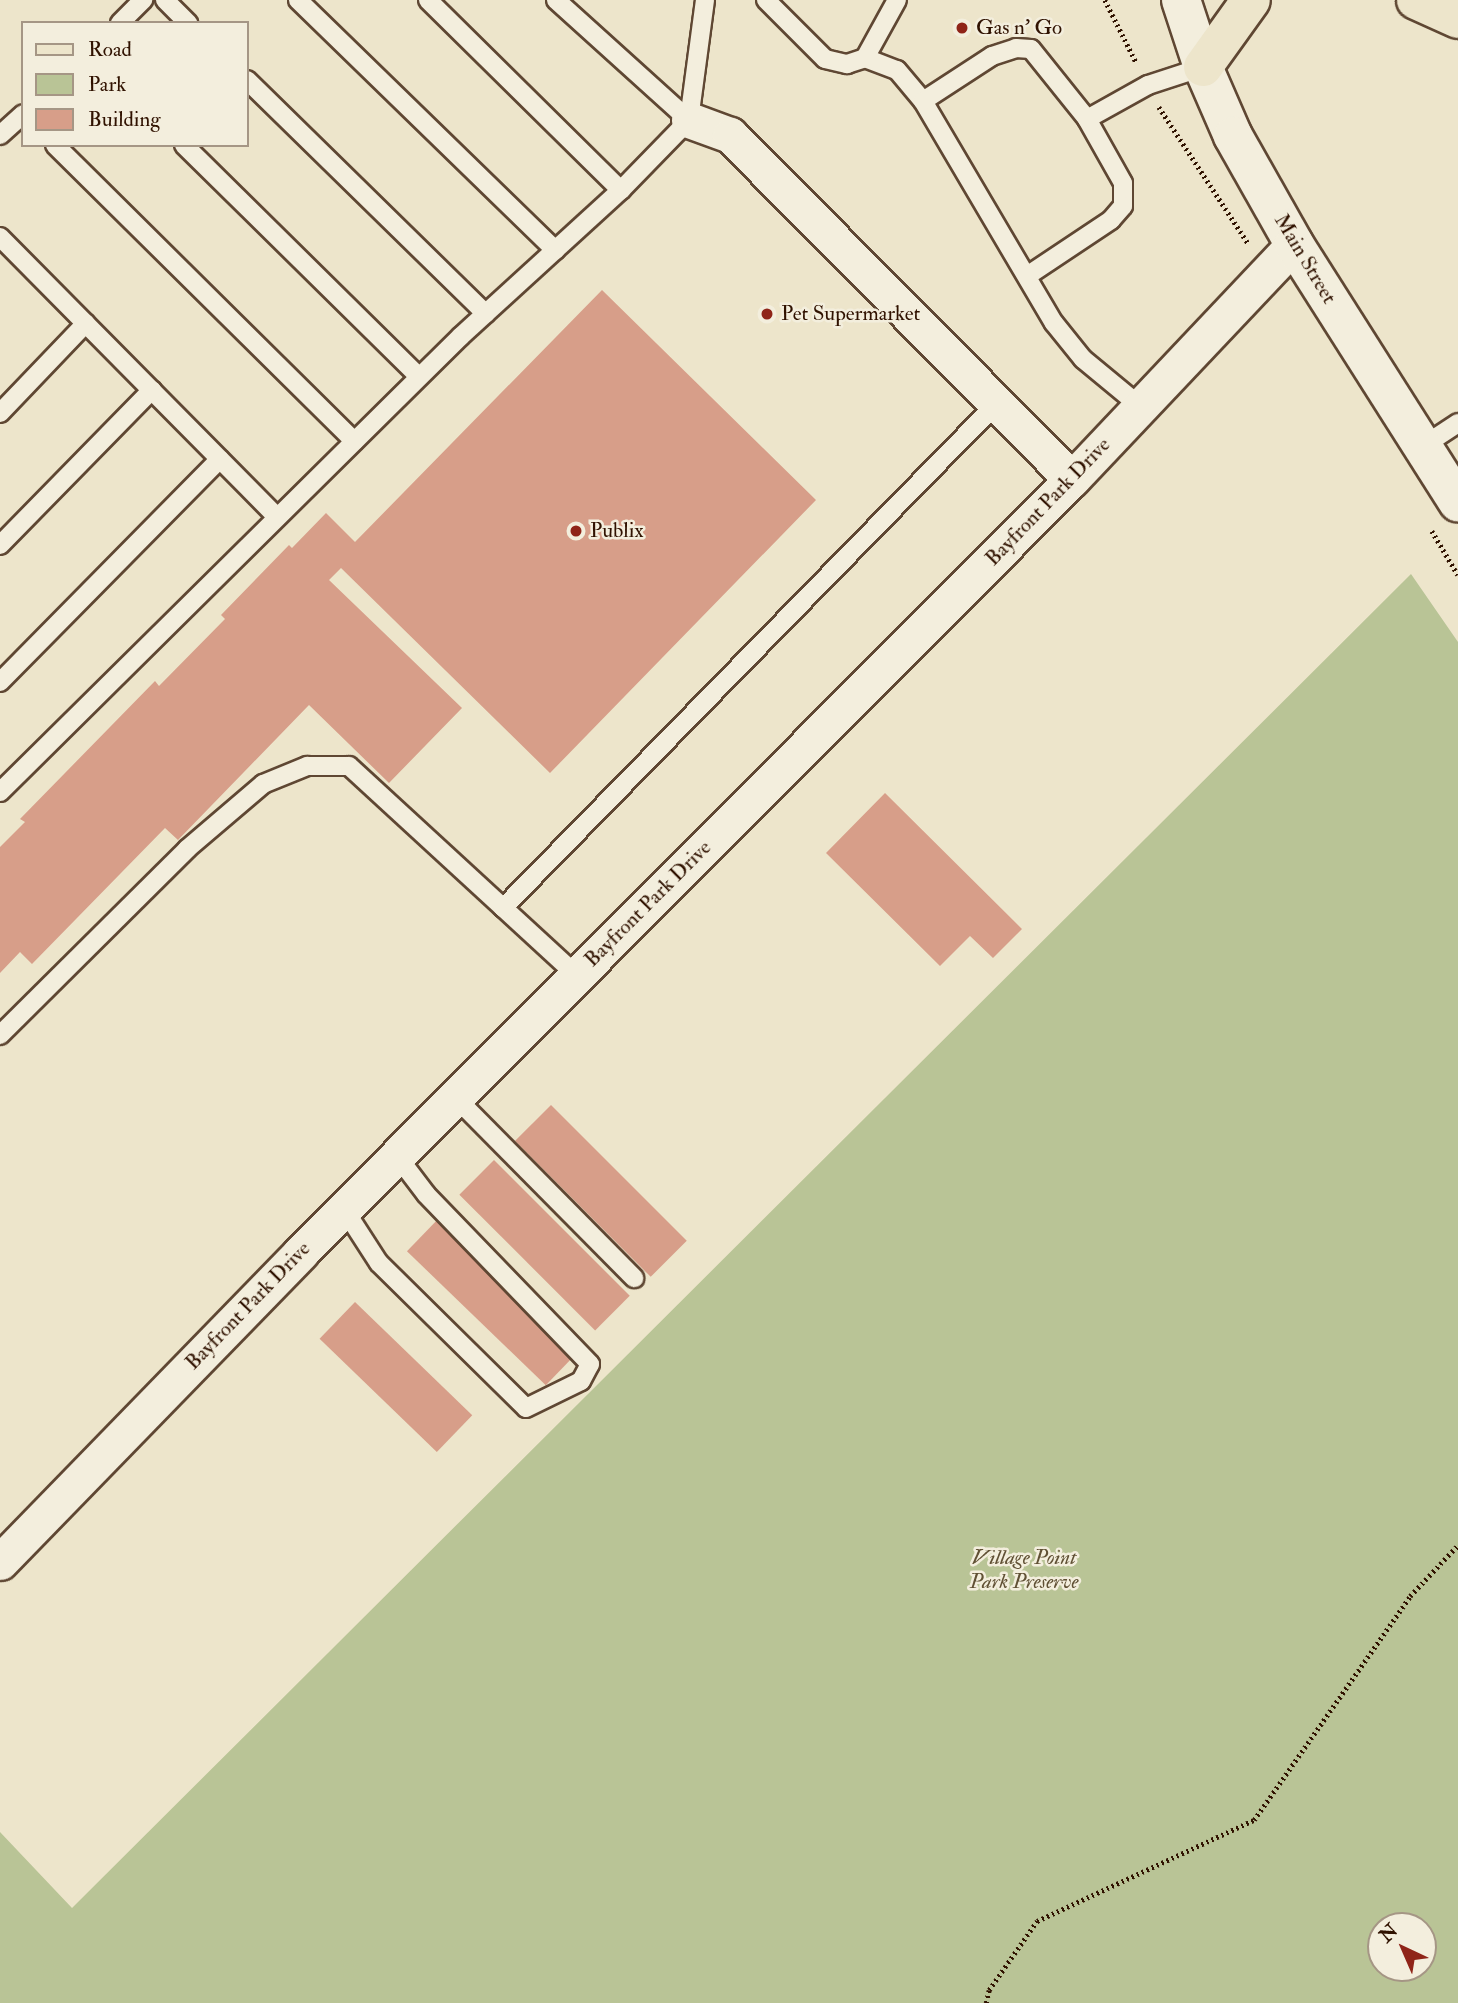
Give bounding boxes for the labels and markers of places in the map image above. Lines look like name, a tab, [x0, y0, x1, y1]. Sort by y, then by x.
place label: Gas n' Go	[976, 15, 1062, 41]
marker: Gas n' Go	[954, 20, 970, 36]
place label: Pet Supermarket	[781, 301, 920, 327]
marker: Pet Supermarket	[759, 306, 775, 322]
place label: Publix	[590, 518, 644, 544]
marker: Publix	[568, 523, 584, 539]

